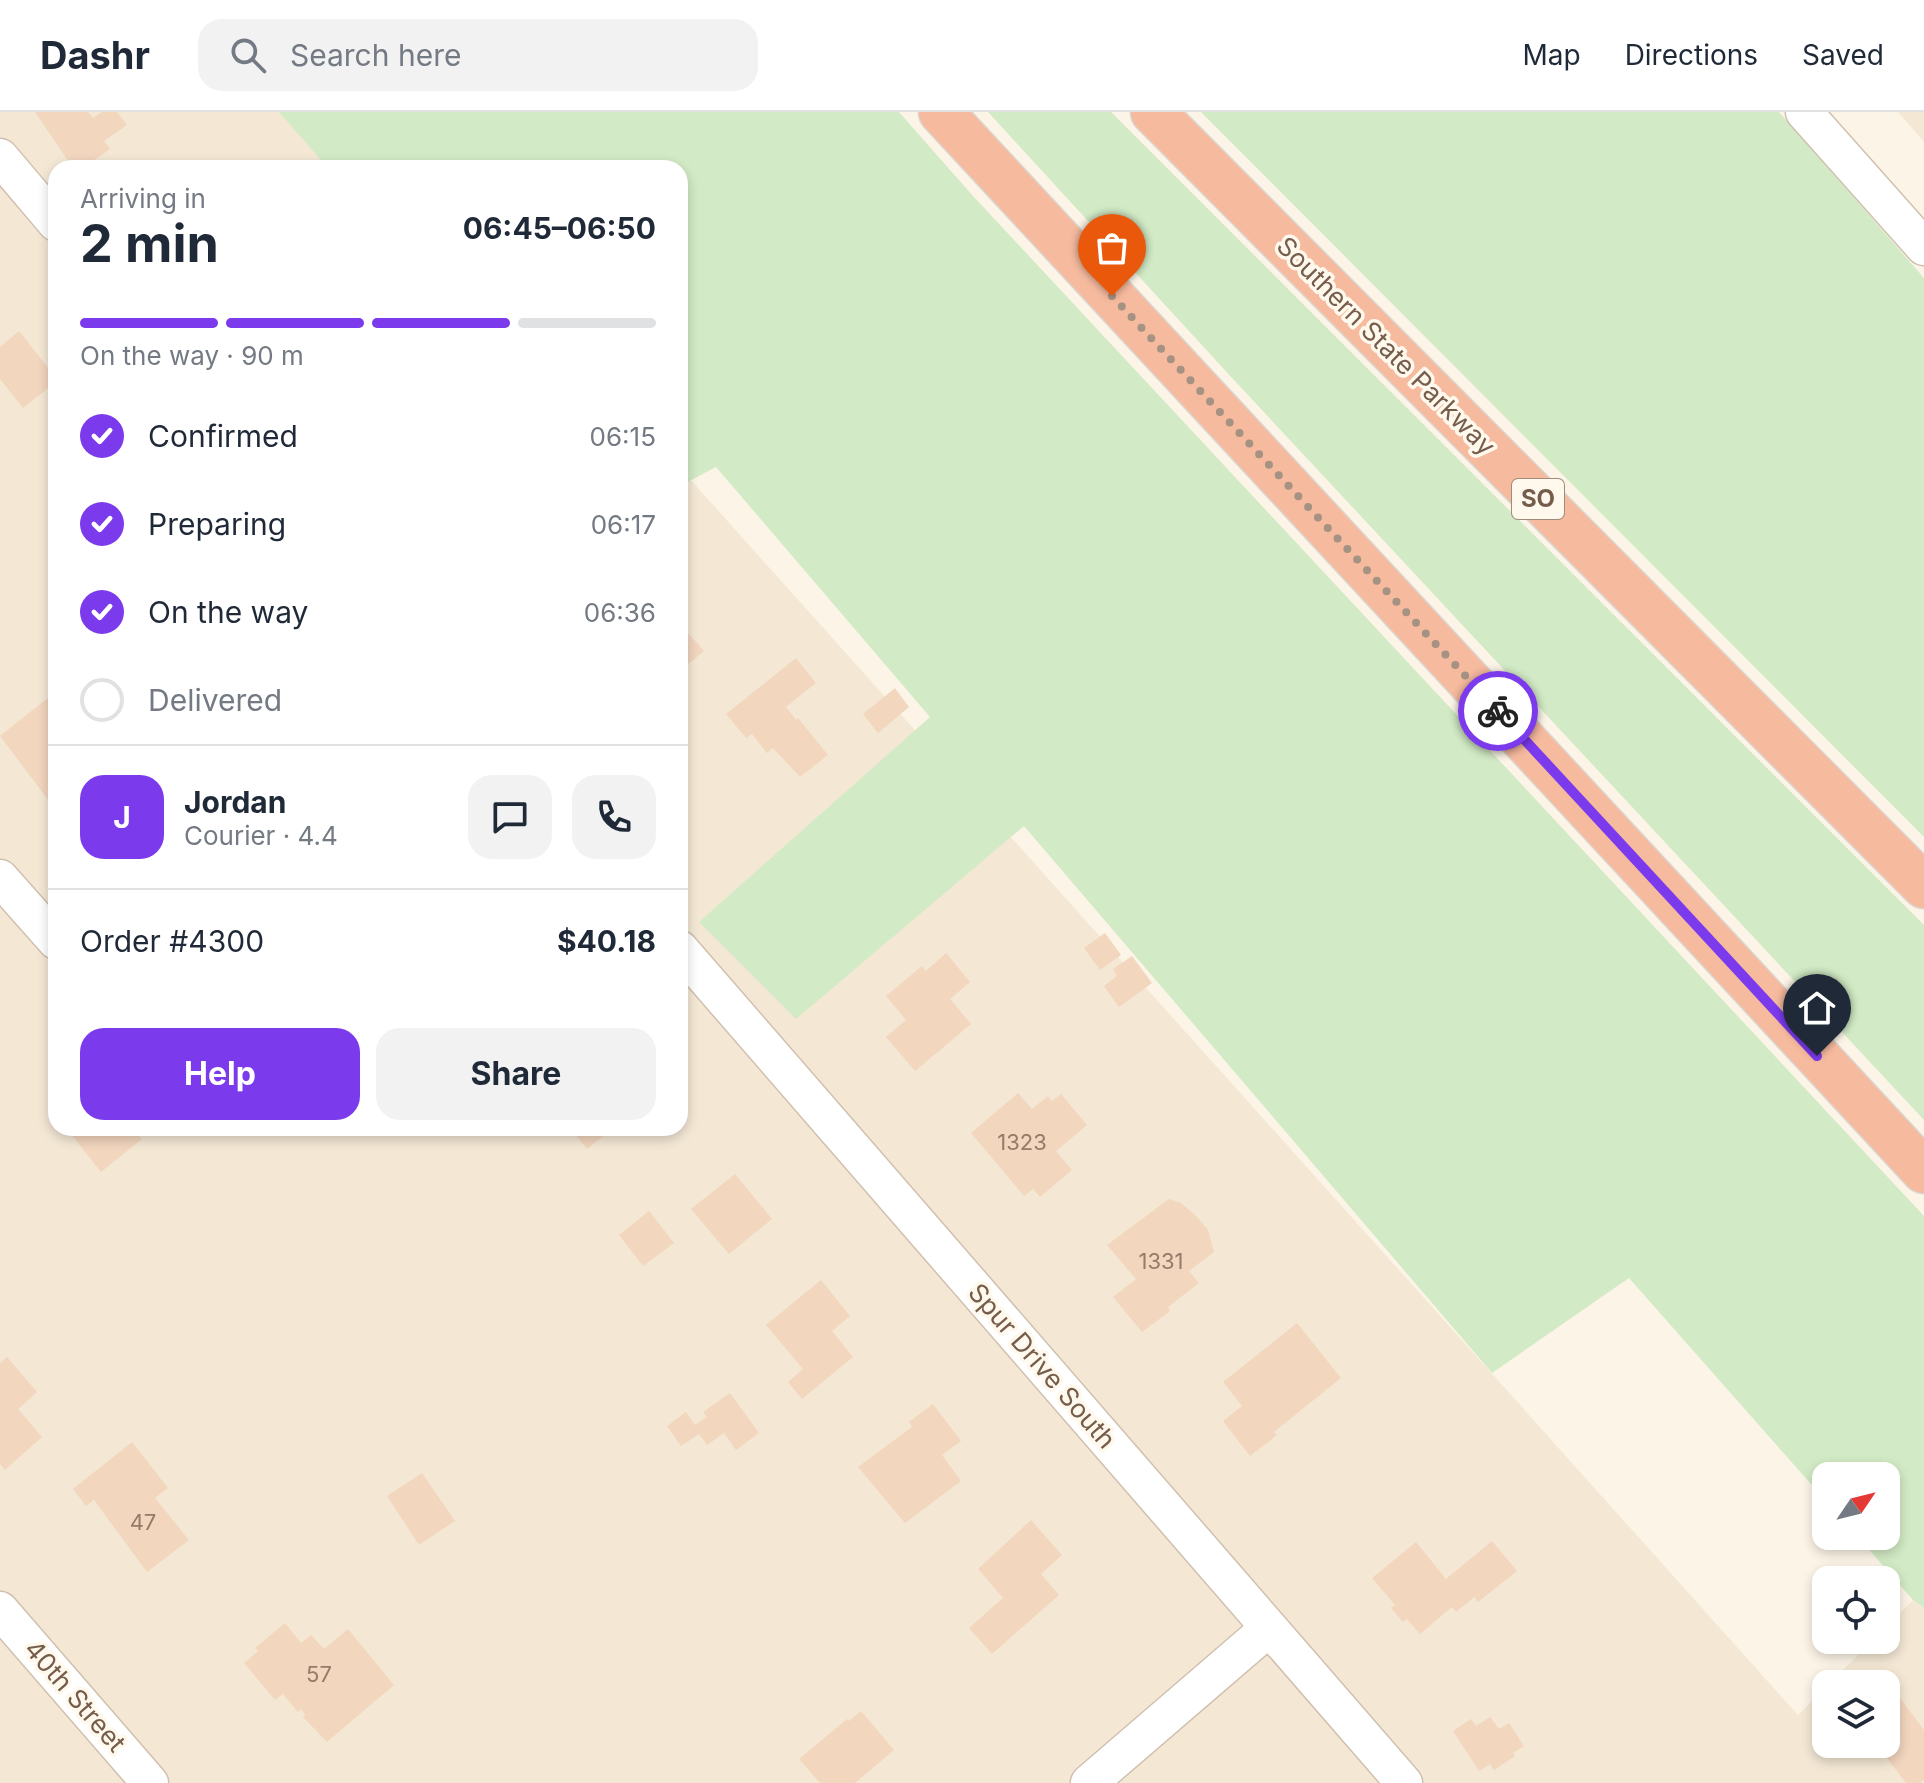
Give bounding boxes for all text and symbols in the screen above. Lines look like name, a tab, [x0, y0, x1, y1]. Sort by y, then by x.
search box	[198, 19, 758, 91]
text: Dashr	[40, 32, 150, 78]
icon: search	[226, 33, 270, 77]
text: Search here	[290, 37, 461, 73]
text: Map	[1522, 38, 1581, 72]
text: Directions	[1625, 38, 1758, 72]
text: Saved	[1802, 38, 1884, 72]
text: Arriving in	[80, 183, 206, 214]
text: 06:45–06:50	[463, 210, 656, 246]
text: 2 min	[80, 212, 219, 275]
pin	[1078, 214, 1146, 296]
icon: bag	[1090, 226, 1134, 270]
street label: Southern State Parkway	[1271, 230, 1502, 461]
text: On the way · 90 m	[80, 340, 304, 371]
icon: check	[80, 414, 124, 458]
text: Confirmed	[148, 418, 298, 454]
text: 06:15	[590, 421, 656, 452]
road number: SO	[1512, 479, 1564, 519]
icon: check	[80, 502, 124, 546]
text: Preparing	[148, 506, 286, 542]
text: 06:17	[591, 509, 656, 540]
icon: check	[80, 590, 124, 634]
text: On the way	[148, 594, 308, 630]
text: 06:36	[584, 597, 656, 628]
courier	[1458, 671, 1538, 751]
text: Delivered	[148, 682, 282, 718]
icon: bike	[1476, 689, 1520, 733]
button: chat	[468, 775, 552, 859]
button: phone	[572, 775, 656, 859]
text: Jordan	[184, 784, 286, 820]
text: J	[113, 799, 131, 835]
text: Courier · 4.4	[184, 820, 338, 851]
text: Order #4300	[80, 923, 264, 959]
text: $40.18	[557, 923, 656, 959]
pin	[1783, 974, 1851, 1056]
icon: home	[1795, 986, 1839, 1030]
button: Help	[80, 1028, 360, 1120]
button: Share	[376, 1028, 656, 1120]
house number: 1323	[997, 1129, 1047, 1155]
house number: 1331	[1138, 1248, 1184, 1274]
street label: Spur Drive South	[962, 1277, 1122, 1454]
north arrow	[1812, 1462, 1900, 1550]
map controls	[1812, 1462, 1900, 1758]
house number: 47	[130, 1509, 156, 1535]
button: locate	[1812, 1566, 1900, 1654]
street label: 40th Street	[18, 1633, 132, 1758]
house number: 57	[306, 1661, 332, 1687]
button: layers	[1812, 1670, 1900, 1758]

